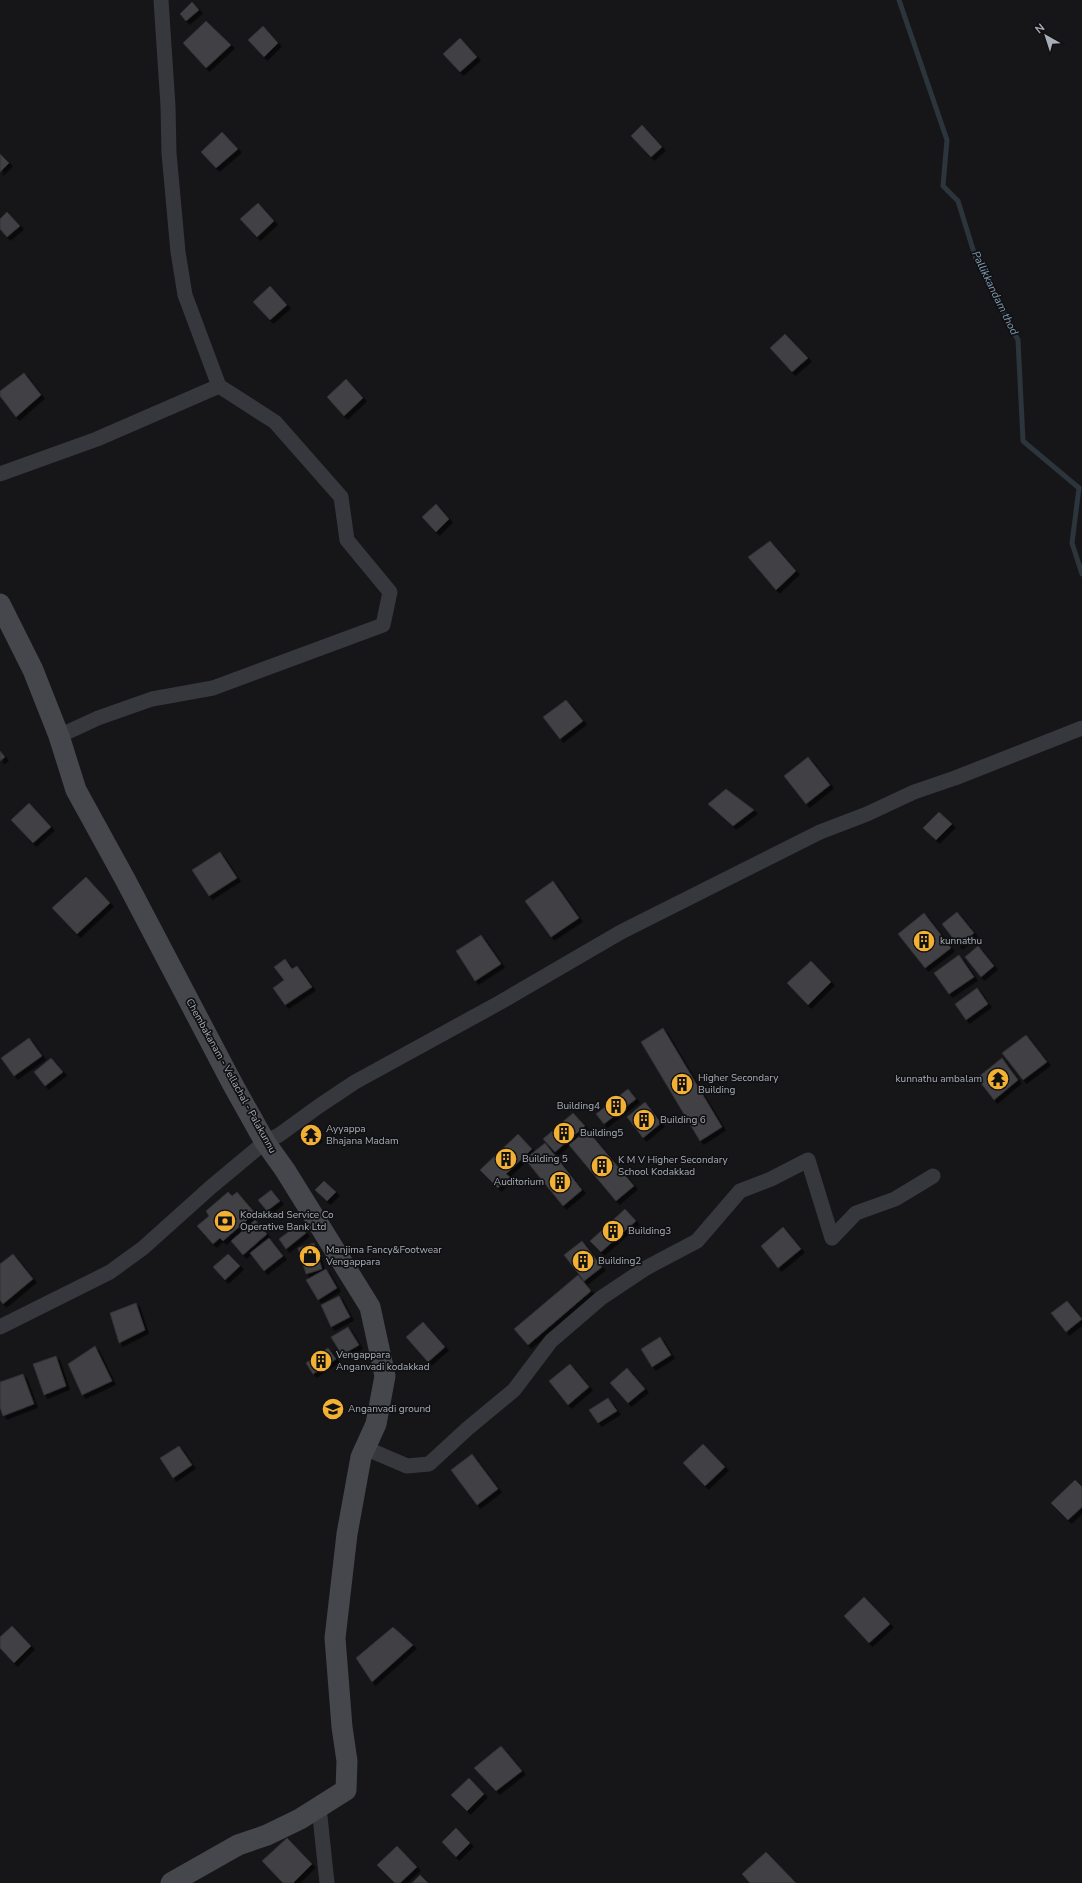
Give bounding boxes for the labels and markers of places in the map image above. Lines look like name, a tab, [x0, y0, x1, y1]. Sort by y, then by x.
building icon: kunnathu	[911, 928, 937, 954]
place label: kunnathu	[940, 934, 982, 948]
temple icon: kunnathu ambalam	[985, 1066, 1011, 1092]
building icon: Higher Secondary Building	[669, 1071, 695, 1097]
place label: Higher Secondary Building	[698, 1071, 779, 1097]
place label: kunnathu ambalam	[896, 1072, 982, 1086]
building icon: Building4	[603, 1093, 629, 1119]
place label: Building4	[557, 1099, 600, 1113]
building icon: Building 6	[631, 1107, 657, 1133]
place label: Building 6	[660, 1113, 706, 1127]
building icon: Building5	[551, 1120, 577, 1146]
temple icon: Ayyappa Bhajana Madam	[298, 1122, 324, 1148]
place label: Ayyappa Bhajana Madam	[326, 1122, 399, 1148]
place label: Building5	[580, 1126, 623, 1140]
building icon: Building 5	[493, 1146, 519, 1172]
place label: Building 5	[522, 1152, 568, 1166]
building icon: K M V Higher Secondary School Kodakkad	[589, 1153, 615, 1179]
place label: K M V Higher Secondary School Kodakkad	[618, 1153, 729, 1179]
building icon: Auditorium	[547, 1169, 573, 1195]
place label: Auditorium	[494, 1175, 544, 1189]
bank icon: Kodakkad Service Co Operative Bank Ltd	[212, 1208, 238, 1234]
place label: Kodakkad Service Co Operative Bank Ltd	[240, 1208, 334, 1234]
building icon: Building3	[600, 1218, 626, 1244]
place label: Building3	[628, 1224, 671, 1238]
shop icon: Manjima Fancy&Footwear Vengappara	[297, 1243, 323, 1269]
place label: Manjima Fancy&Footwear Vengappara	[325, 1243, 442, 1269]
building icon: Building2	[570, 1248, 596, 1274]
place label: Building2	[598, 1254, 641, 1268]
building icon: Vengappara Anganvadi kodakkad	[308, 1348, 334, 1374]
place label: Vengappara Anganvadi kodakkad	[335, 1348, 430, 1374]
school or university icon: Anganvadi ground	[320, 1396, 346, 1422]
place label: Anganvadi ground	[348, 1402, 431, 1416]

